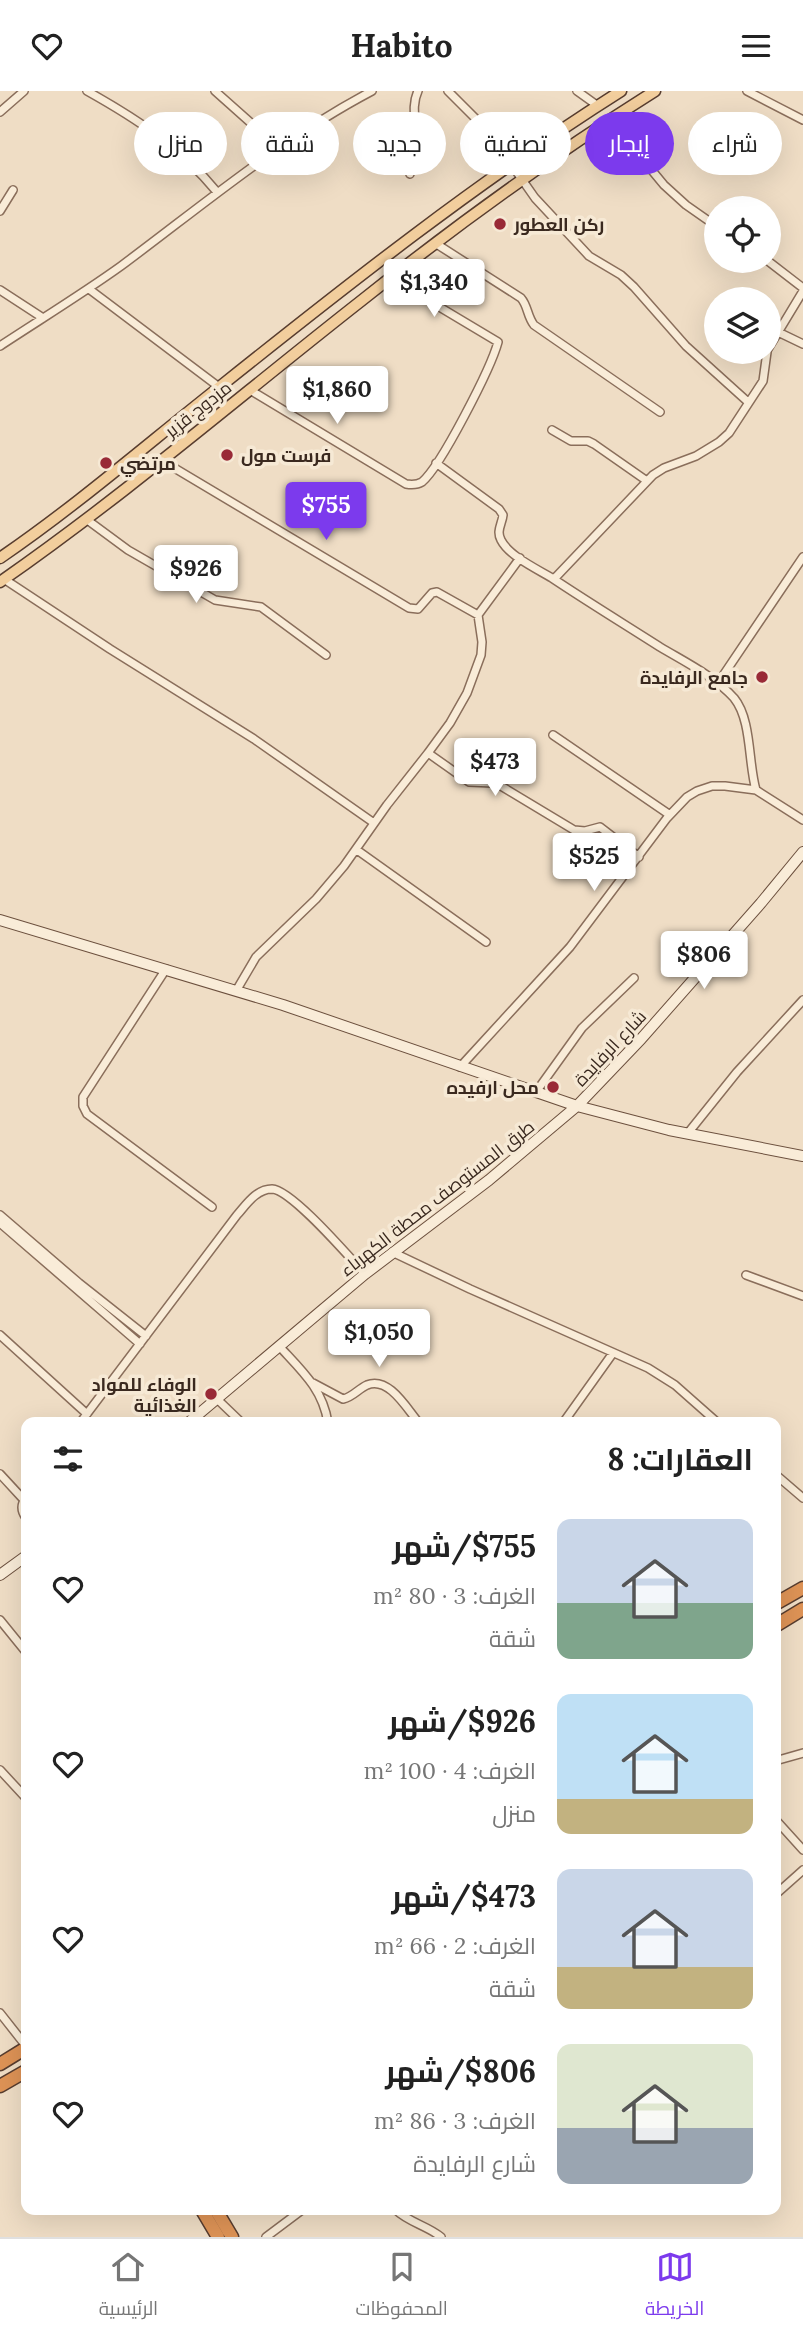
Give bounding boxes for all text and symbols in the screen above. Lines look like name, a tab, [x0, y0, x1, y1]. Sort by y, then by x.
text: Habito	[350, 25, 453, 66]
icon: heart	[28, 27, 66, 65]
icon: menu	[737, 27, 775, 65]
chip: منزل	[134, 112, 227, 175]
chip: شقة	[241, 112, 339, 175]
chip: جديد	[353, 112, 446, 175]
chip: تصفية	[460, 112, 571, 175]
chip: إيجار	[585, 112, 674, 175]
chip: شراء	[688, 112, 782, 175]
map controls	[704, 196, 781, 364]
button: locate	[704, 196, 781, 273]
place label: ركن العطور	[513, 213, 604, 236]
marker: ركن العطور	[492, 216, 508, 232]
pin: $1,340	[377, 259, 491, 319]
text: $1,340	[400, 267, 468, 296]
button: layers	[704, 287, 781, 364]
pin: $1,860	[280, 367, 394, 426]
text: $1,860	[302, 374, 372, 403]
street label: مزدوج قزير	[159, 376, 237, 444]
place label: فرست مول	[241, 444, 331, 467]
marker: فرست مول	[219, 447, 235, 463]
place label: مرتضي	[120, 452, 176, 478]
marker: مرتضي	[98, 455, 114, 471]
pin: $755	[285, 483, 367, 542]
text: $755	[301, 490, 351, 519]
pin: $926	[155, 545, 237, 605]
text: $926	[170, 553, 222, 582]
place label: جامع الرفايدة	[640, 666, 748, 690]
marker: جامع الرفايدة	[754, 669, 770, 685]
pin: $473	[454, 739, 536, 798]
text: $473	[470, 746, 520, 775]
pin: $525	[553, 833, 635, 893]
text: $525	[569, 841, 619, 870]
pin: $806	[663, 932, 745, 991]
text: $806	[677, 939, 731, 968]
street label: شارع الرفايدة	[569, 1005, 652, 1092]
place label: محل ارفيده	[446, 1076, 539, 1099]
marker: محل ارفيده	[545, 1079, 561, 1095]
street label: طرق المستوصف محطة الكهرباء	[335, 1115, 539, 1282]
pin: $1,050	[322, 1309, 436, 1369]
text: $1,050	[344, 1317, 414, 1346]
place label: الوفاء للمواد الغذائية	[92, 1373, 197, 1417]
marker: الوفاء للمواد الغذائية	[203, 1386, 219, 1402]
icon: filters	[49, 1440, 87, 1478]
text: العقارات: 8	[607, 1440, 753, 1478]
text: $755/شهر	[392, 1527, 536, 1565]
icon: home	[613, 1547, 697, 1631]
icon: heart	[49, 1570, 87, 1608]
text: الغرف: 3 · 80 m²	[373, 1581, 536, 1610]
text: شقة	[489, 1624, 536, 1653]
text: $926/شهر	[388, 1702, 536, 1740]
icon: home	[613, 1722, 697, 1806]
icon: heart	[49, 1745, 87, 1783]
text: الغرف: 4 · 100 m²	[364, 1756, 536, 1785]
text: منزل	[492, 1799, 536, 1828]
text: $473/شهر	[391, 1877, 536, 1915]
icon: home	[613, 1897, 697, 1981]
icon: heart	[49, 1920, 87, 1958]
text: الغرف: 2 · 66 m²	[374, 1931, 536, 1960]
text: شقة	[489, 1974, 536, 2003]
text: $806/شهر	[385, 2052, 536, 2090]
icon: home	[613, 2072, 697, 2156]
icon: heart	[49, 2095, 87, 2133]
text: الغرف: 3 · 86 m²	[374, 2106, 536, 2135]
text: شارع الرفايدة	[413, 2149, 536, 2178]
tab: الرئيسية	[99, 2248, 158, 2326]
tab: المحفوظات	[355, 2248, 448, 2326]
tab: الخريطة	[645, 2248, 704, 2326]

